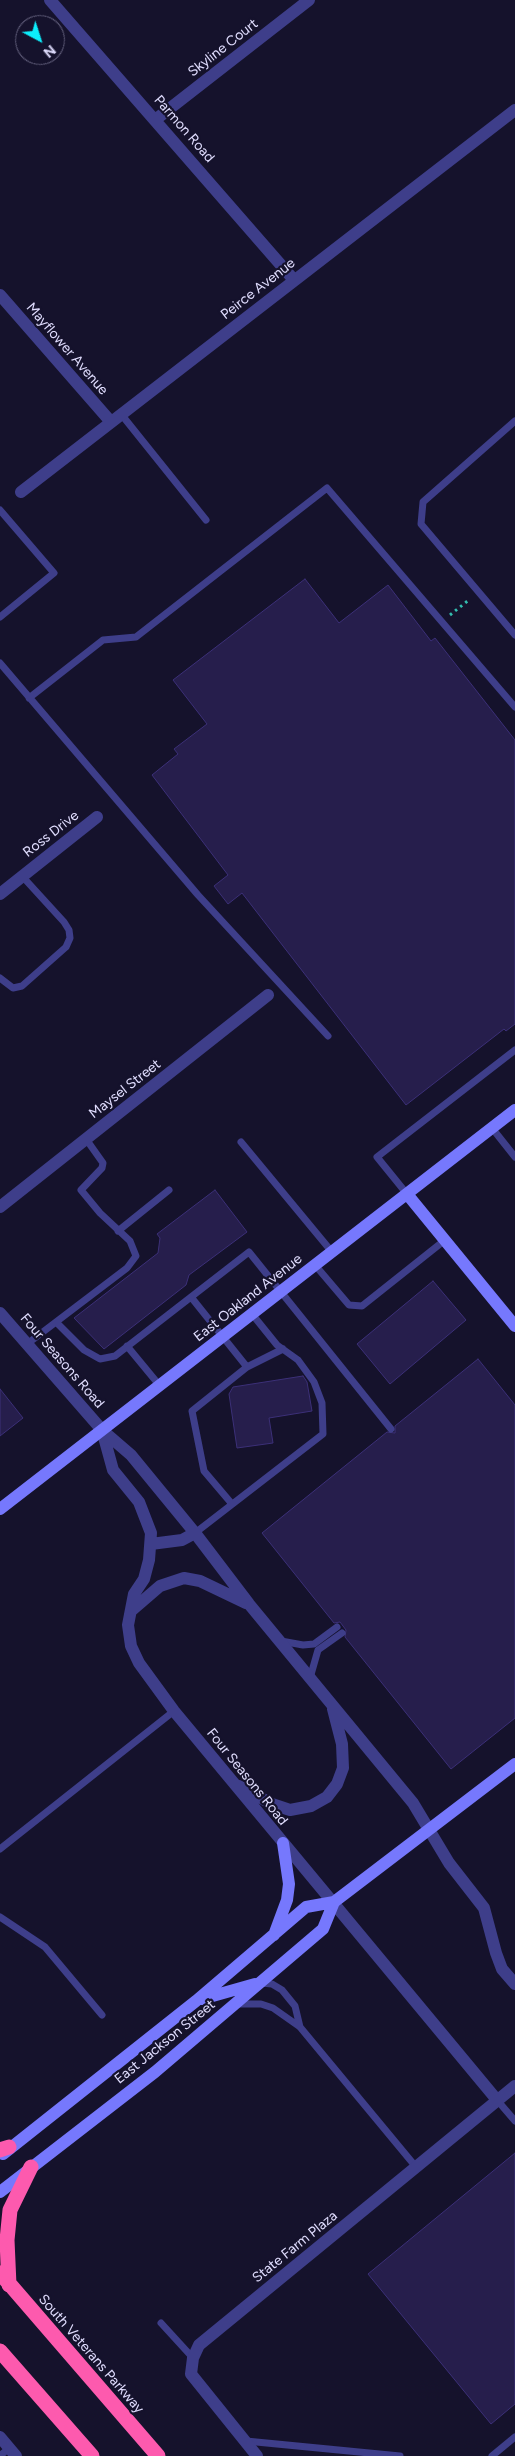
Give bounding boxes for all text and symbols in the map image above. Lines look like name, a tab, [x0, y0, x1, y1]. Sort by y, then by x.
north arrow	[15, 15, 65, 65]
street label: Skyline Court	[185, 16, 261, 80]
text: N	[40, 41, 59, 61]
street label: Parmon Road	[150, 92, 218, 166]
street label: Peirce Avenue	[218, 255, 298, 323]
street label: Mayflower Avenue	[22, 300, 112, 398]
street label: Ross Drive	[20, 807, 82, 861]
street label: Maysel Street	[86, 1056, 164, 1122]
street label: East Oakland Avenue	[191, 1251, 305, 1345]
street label: Four Seasons Road	[16, 1310, 108, 1412]
street label: Four Seasons Road	[203, 1725, 291, 1829]
street label: East Jackson Street	[111, 1996, 219, 2088]
street label: State Farm Plaza	[249, 2208, 341, 2286]
street label: South Veterans Parkway	[35, 2291, 147, 2417]

